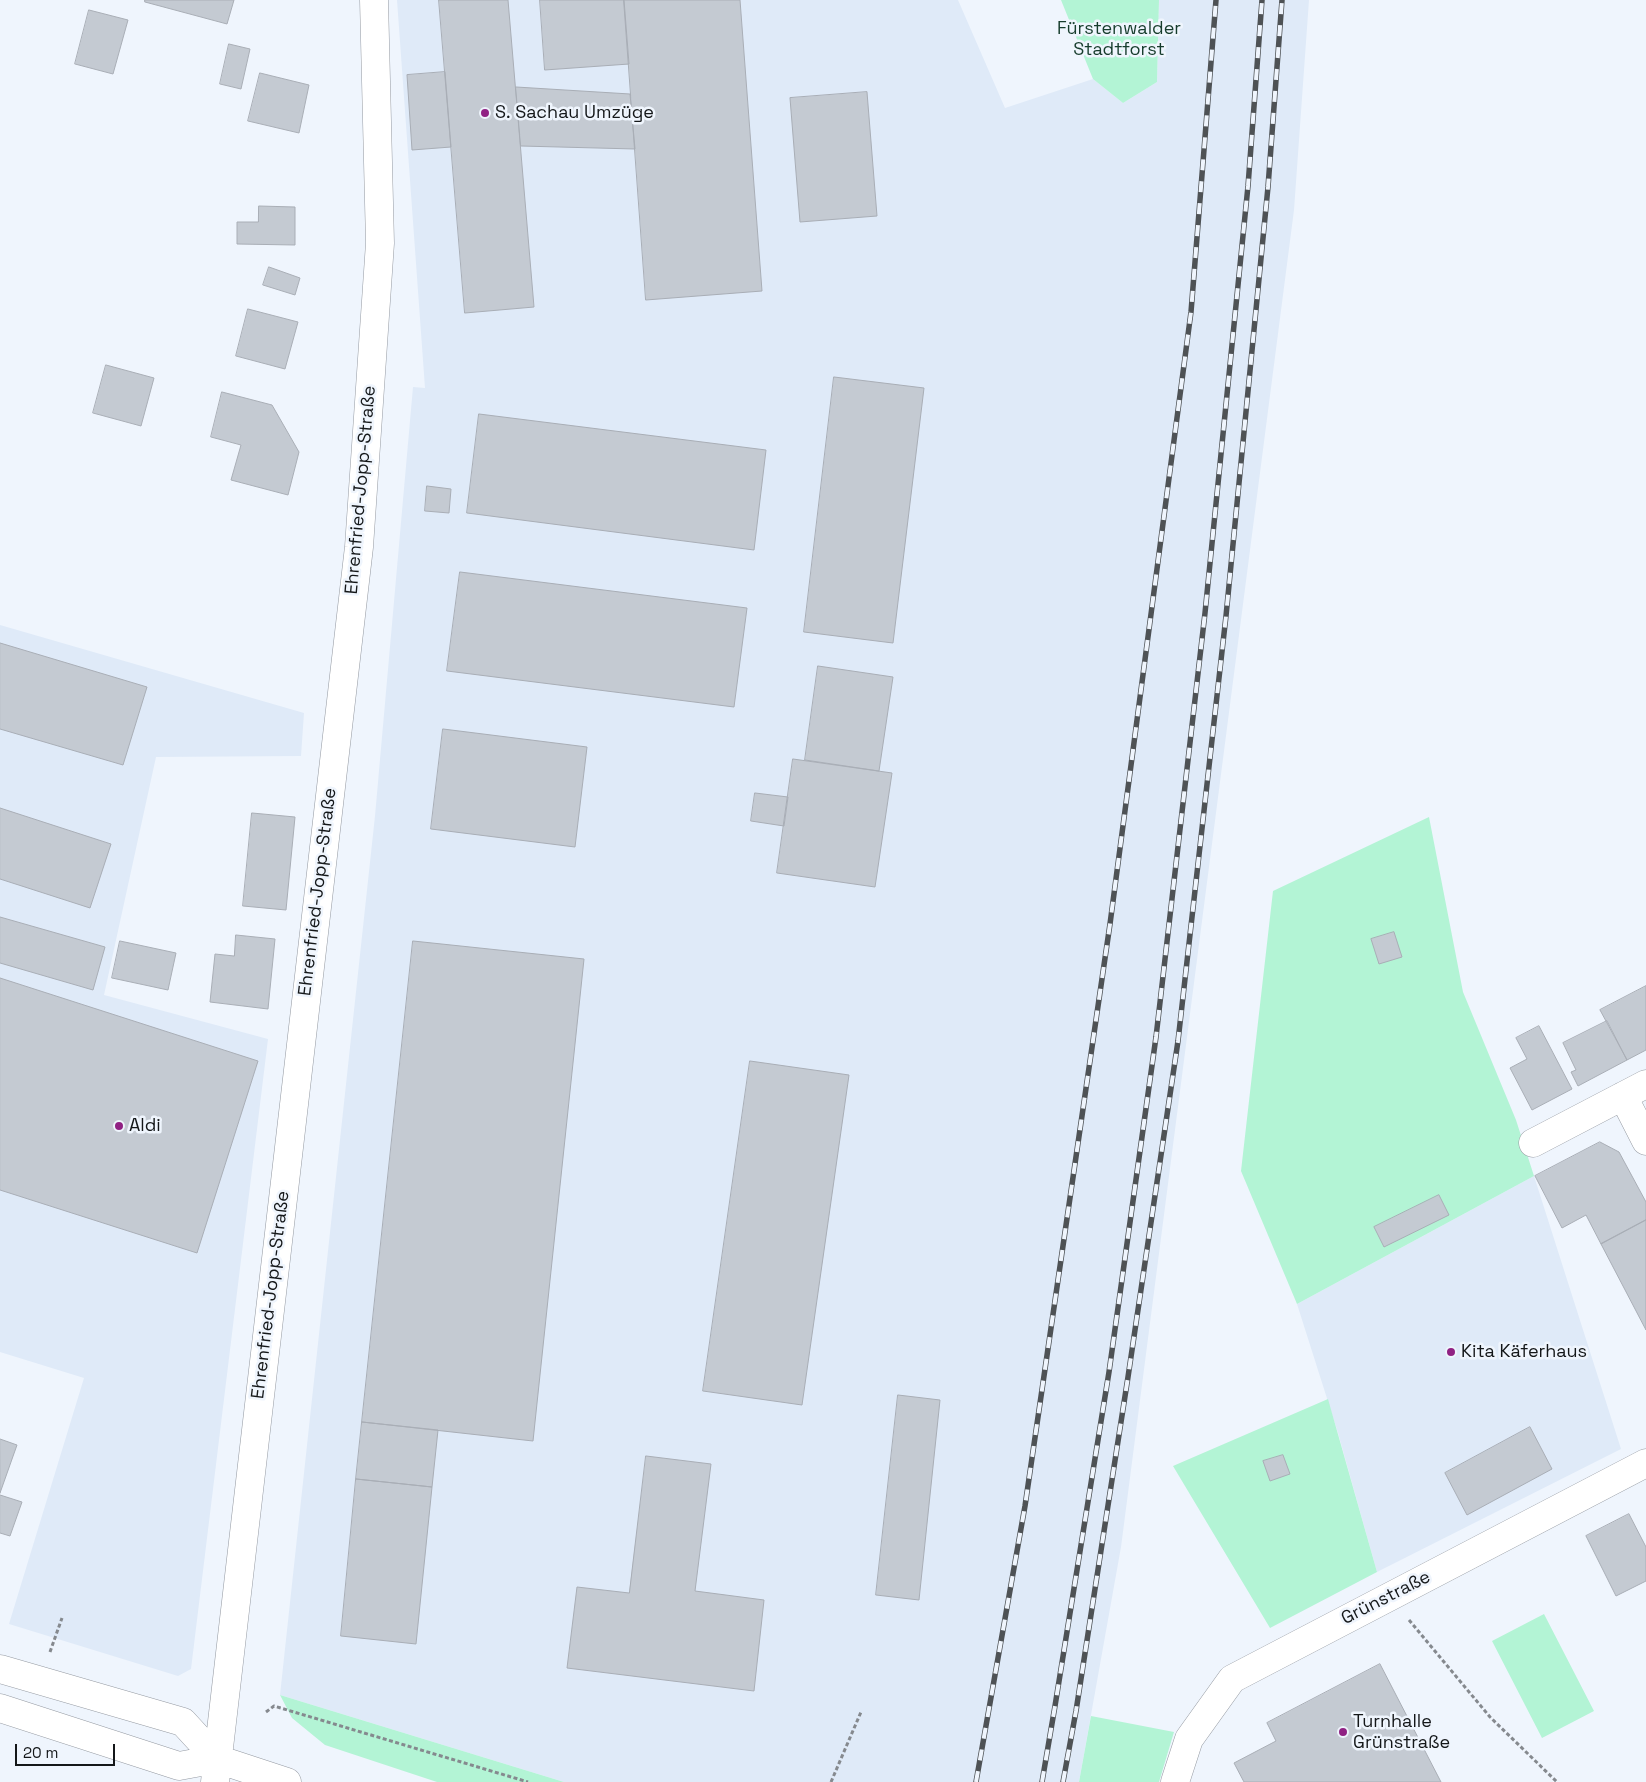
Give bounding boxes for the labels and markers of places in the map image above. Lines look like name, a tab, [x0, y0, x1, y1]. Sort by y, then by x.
place label: S. Sachau Umzüge	[495, 102, 654, 124]
marker: S. Sachau Umzüge	[479, 107, 491, 119]
place label: Aldi	[129, 1115, 161, 1137]
marker: Aldi	[113, 1120, 125, 1132]
place label: Kita Käferhaus	[1461, 1341, 1587, 1363]
marker: Kita Käferhaus	[1445, 1346, 1457, 1358]
place label: Turnhalle Grünstraße	[1353, 1711, 1450, 1754]
marker: Turnhalle Grünstraße	[1337, 1726, 1349, 1738]

